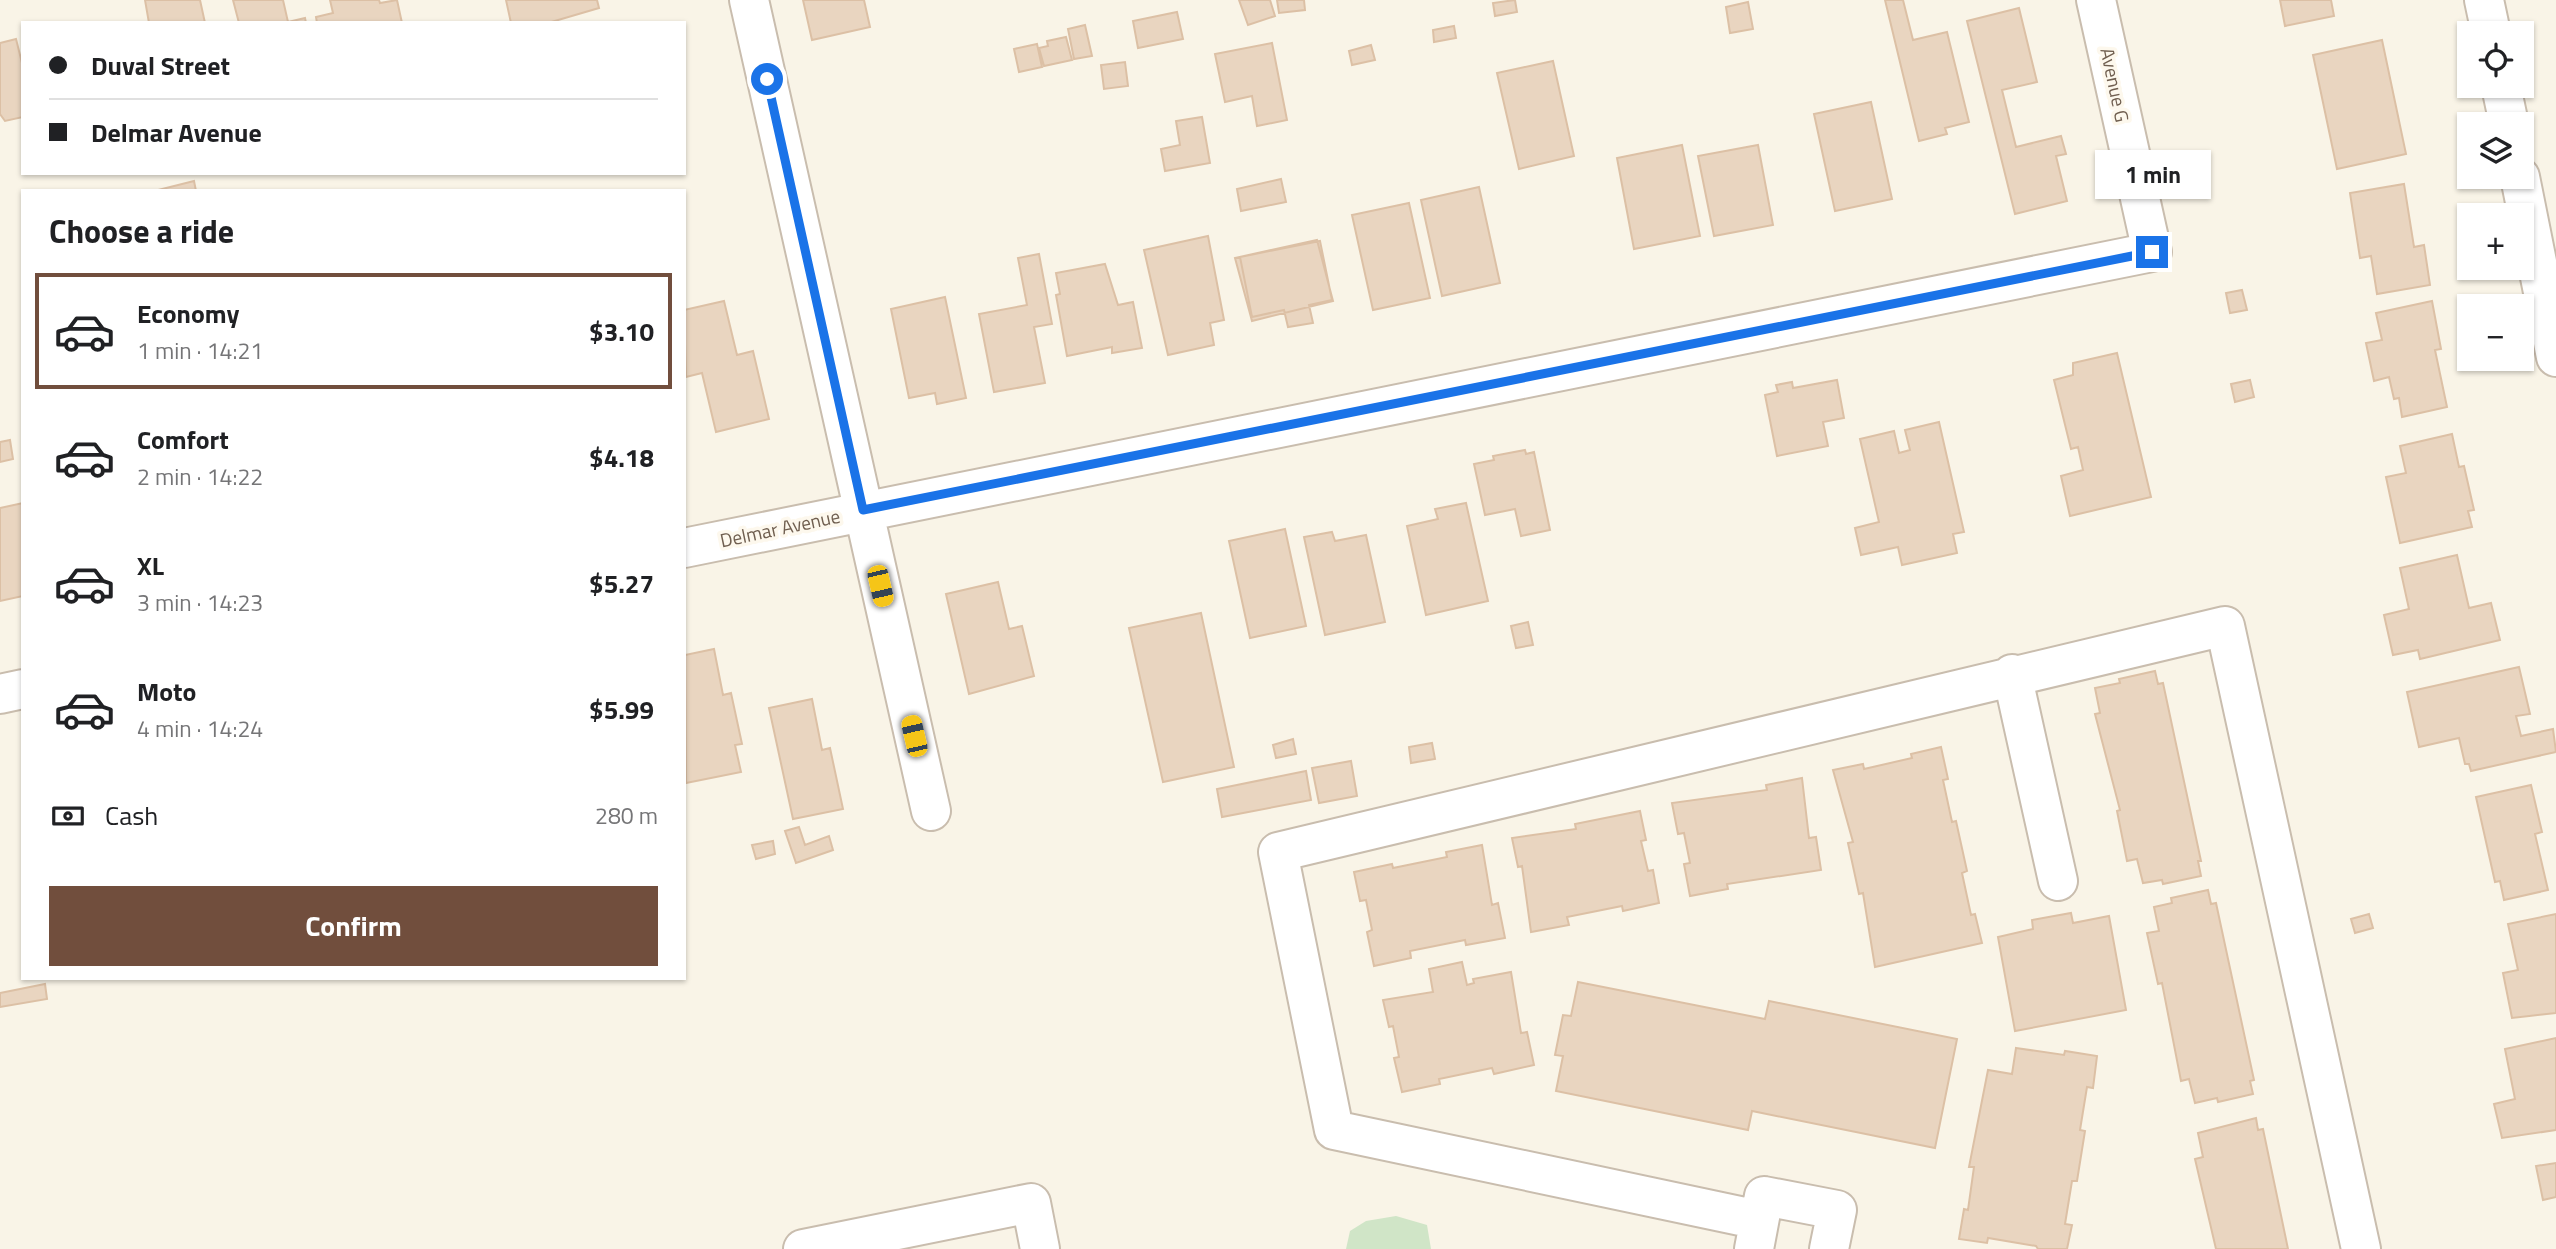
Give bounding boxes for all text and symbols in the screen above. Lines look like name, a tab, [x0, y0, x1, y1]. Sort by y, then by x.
map controls	[2457, 21, 2534, 371]
button: locate	[2457, 21, 2534, 98]
street label: Avenue G	[2093, 45, 2138, 125]
text: Duval Street	[91, 46, 230, 85]
route start	[751, 63, 783, 95]
button: layers	[2457, 112, 2534, 189]
text: Delmar Avenue	[91, 113, 262, 152]
callout: 1 min	[2094, 150, 2210, 200]
text: 1 min	[2125, 157, 2181, 192]
button: +	[2457, 203, 2534, 280]
text: Choose a ride	[49, 207, 234, 255]
route end	[2136, 236, 2168, 268]
text: Economy	[137, 294, 239, 333]
button: −	[2457, 294, 2534, 371]
icon: car	[53, 300, 116, 363]
text: $3.10	[589, 312, 654, 351]
text: 1 min · 14:21	[137, 333, 263, 368]
text: Comfort	[137, 420, 229, 459]
icon: car	[53, 426, 116, 489]
text: $4.18	[589, 438, 654, 477]
text: 2 min · 14:22	[137, 459, 263, 494]
street label: Delmar Avenue	[717, 501, 843, 554]
text: XL	[137, 546, 164, 585]
icon: car	[53, 552, 116, 615]
car	[866, 563, 895, 609]
text: $5.27	[589, 564, 654, 603]
text: 3 min · 14:23	[137, 585, 263, 620]
text: Moto	[137, 672, 196, 711]
icon: car	[53, 678, 116, 741]
text: $5.99	[589, 690, 654, 729]
text: 4 min · 14:24	[137, 711, 263, 746]
car	[900, 713, 929, 759]
text: Cash	[105, 796, 158, 835]
icon: cash	[49, 797, 87, 835]
text: 280 m	[595, 798, 658, 833]
button: Confirm	[49, 886, 658, 966]

